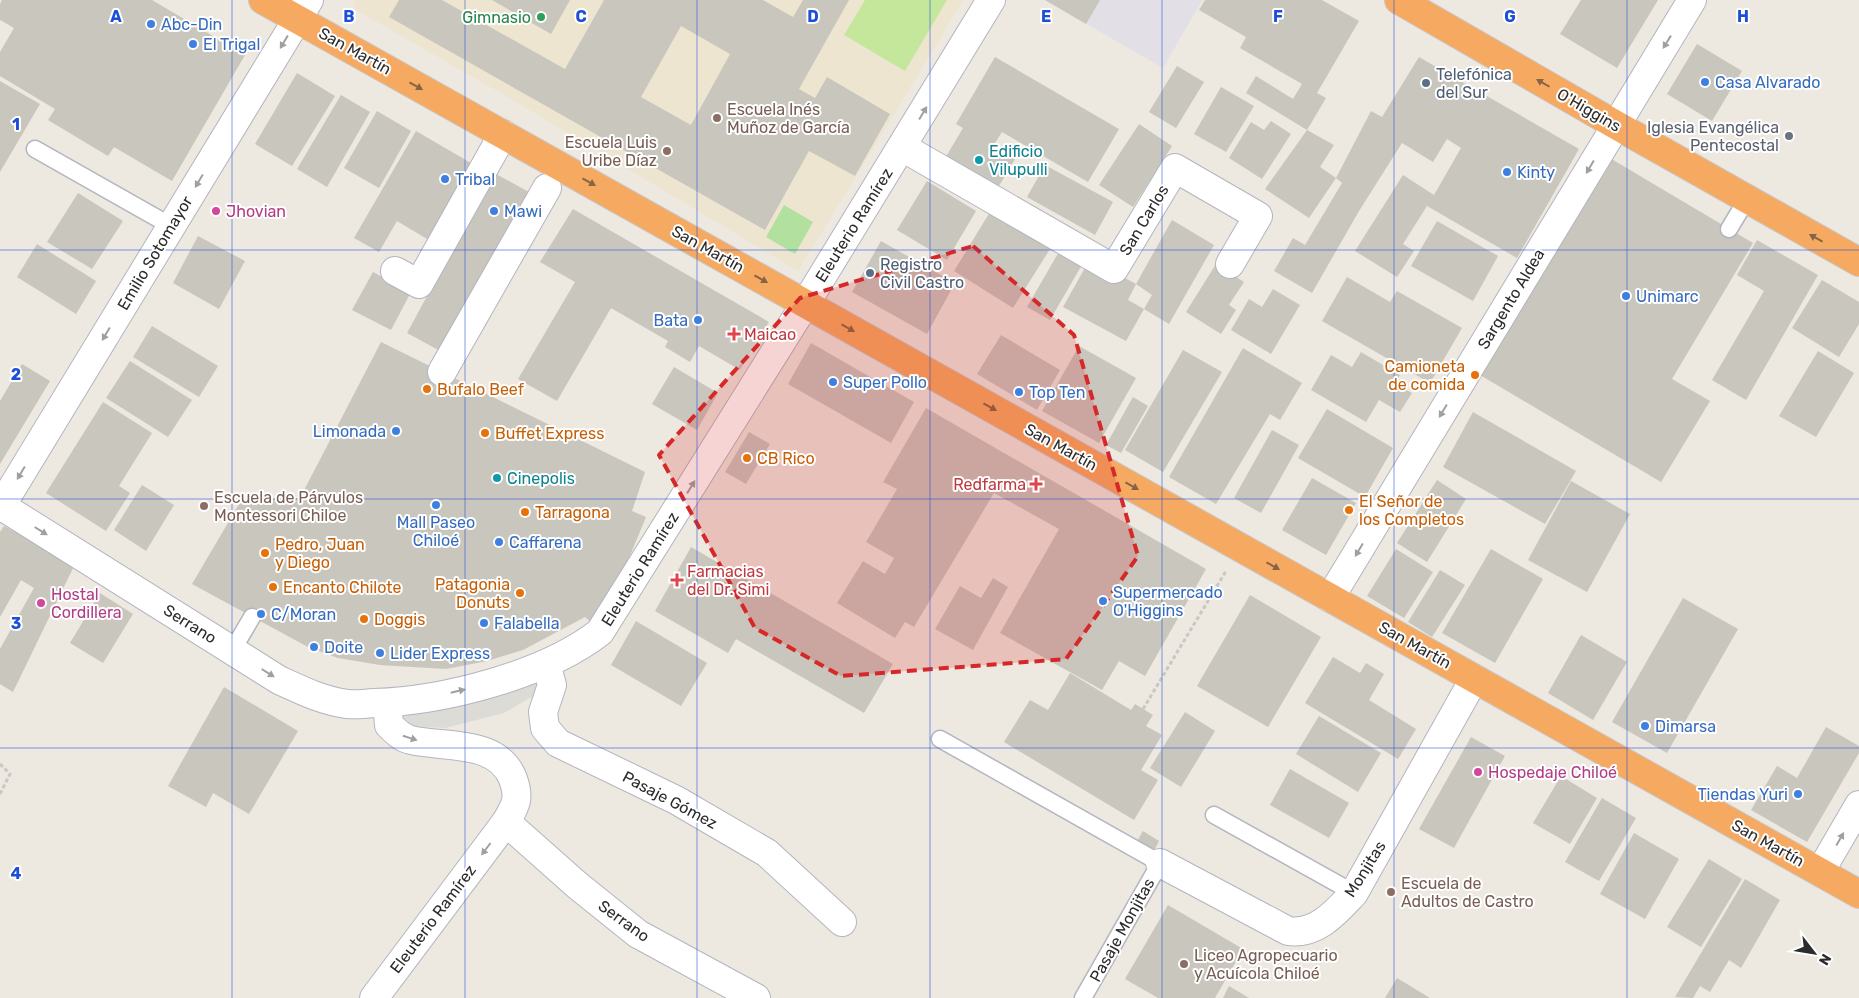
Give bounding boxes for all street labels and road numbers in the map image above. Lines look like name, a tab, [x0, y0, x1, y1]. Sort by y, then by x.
street label: San Martín	[315, 23, 395, 79]
street label: O'Higgins	[1554, 84, 1624, 136]
street label: Eleuterio Ramírez	[811, 164, 897, 286]
street label: San Carlos	[1115, 181, 1173, 259]
street label: Emilio Sotomayor	[113, 192, 197, 314]
street label: San Martín	[668, 221, 748, 277]
street label: Sargento Aldea	[1474, 245, 1548, 353]
street label: San Martín	[1021, 419, 1101, 475]
street label: Eleuterio Ramírez	[597, 508, 683, 630]
street label: Serrano	[160, 600, 220, 648]
street label: San Martín	[1375, 617, 1455, 673]
street label: Pasaje Gómez	[619, 767, 721, 833]
street label: San Martín	[1728, 815, 1808, 871]
street label: Monjitas	[1340, 837, 1390, 901]
street label: Eleuterio Ramírez	[386, 861, 480, 977]
street label: Pasaje Monjitas	[1086, 875, 1158, 985]
street label: Serrano	[595, 896, 653, 946]

